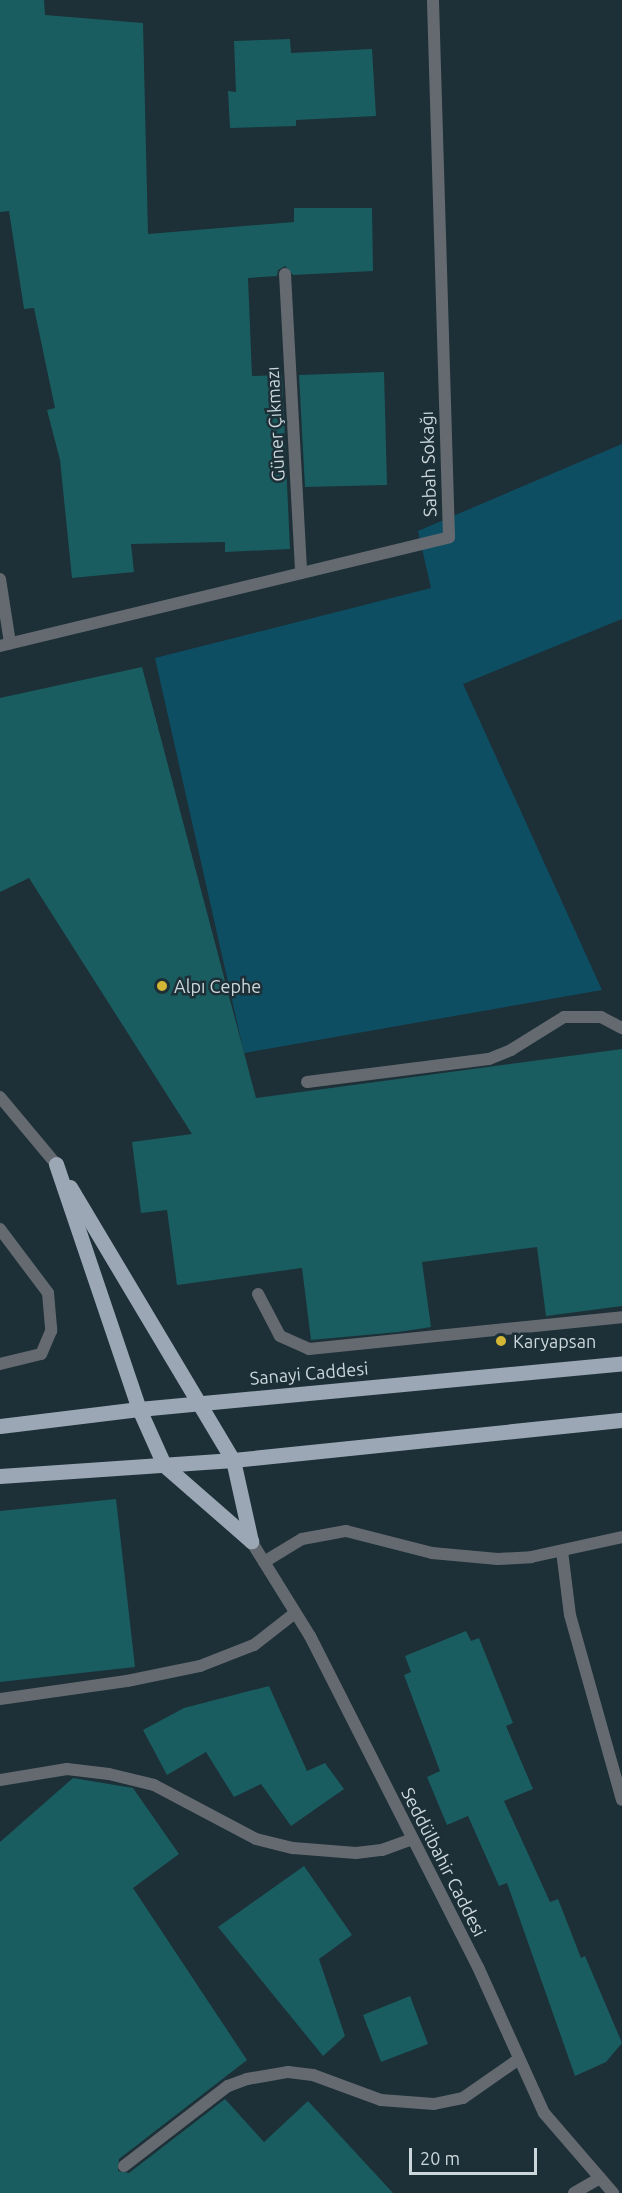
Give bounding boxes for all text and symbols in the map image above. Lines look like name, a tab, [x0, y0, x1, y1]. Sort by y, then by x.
street label: Güner Çıkmazı	[261, 366, 289, 482]
street label: Sabah Sokağı	[415, 411, 441, 517]
place label: Alpı Cephe	[174, 975, 261, 997]
marker: Alpı Cephe	[155, 979, 169, 993]
place label: Karyapsan	[513, 1330, 596, 1352]
marker: Karyapsan	[494, 1334, 508, 1348]
street label: Sanayi Caddesi	[249, 1357, 369, 1389]
street label: Seddülbahir Caddesi	[397, 1784, 491, 1940]
scale bar	[412, 2136, 540, 2174]
text: 20 m	[420, 2148, 460, 2168]

